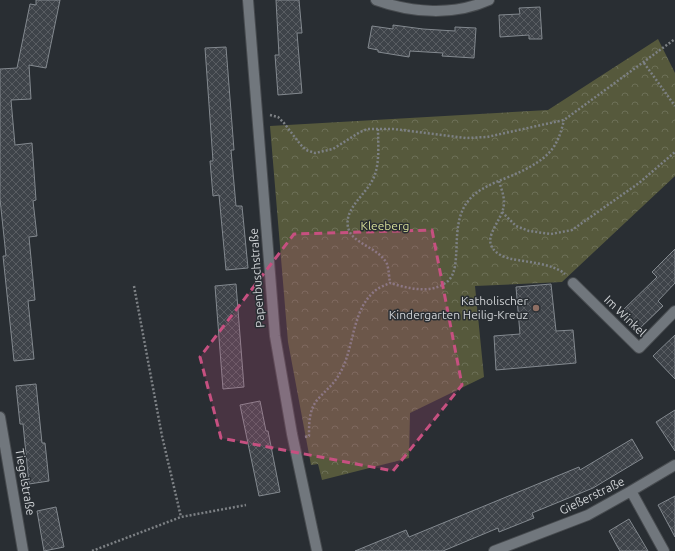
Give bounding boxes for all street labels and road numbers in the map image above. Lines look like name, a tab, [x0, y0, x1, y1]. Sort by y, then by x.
street label: Papenbuschstraße	[247, 228, 266, 328]
street label: Im Winkel	[602, 293, 649, 339]
street label: Tiegelstraße	[13, 447, 38, 516]
street label: Gießerstraße	[557, 474, 626, 517]

